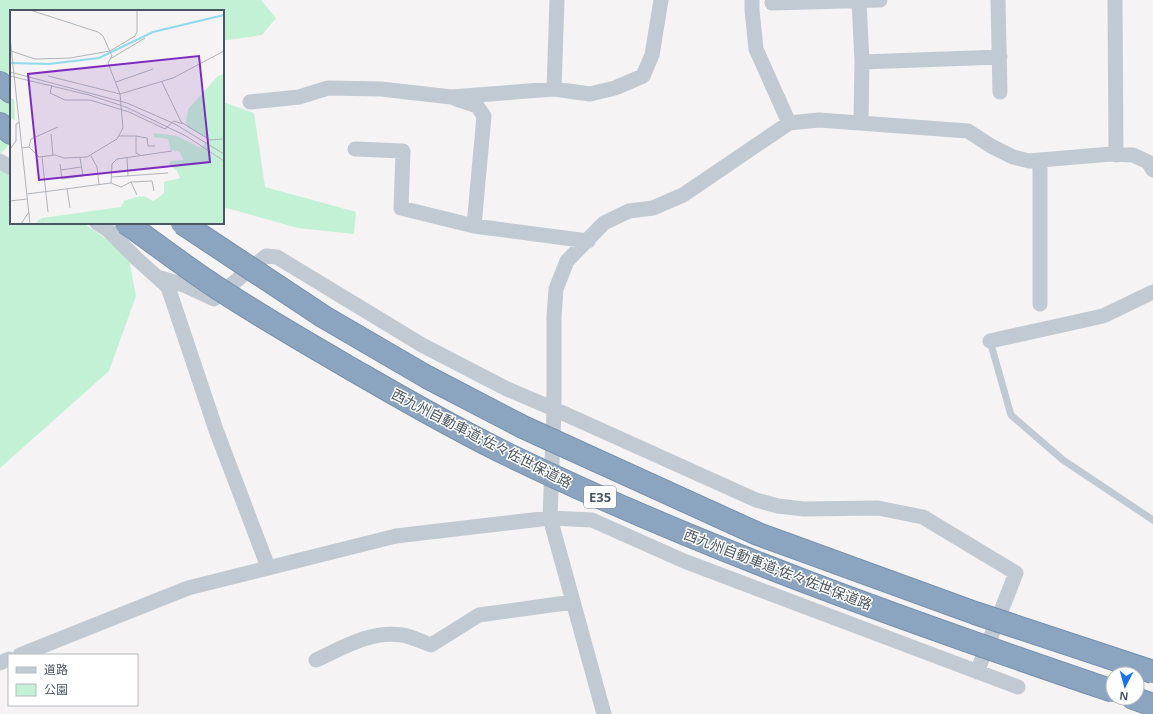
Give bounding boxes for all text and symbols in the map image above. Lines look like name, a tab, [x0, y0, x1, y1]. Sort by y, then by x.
inset map	[10, 10, 224, 224]
street label: 西九州自動車道;佐々佐世保道路	[389, 384, 575, 492]
road number: E35	[584, 486, 616, 508]
street label: 西九州自動車道;佐々佐世保道路	[681, 524, 875, 614]
legend	[8, 654, 138, 706]
text: 道路	[44, 661, 68, 678]
north arrow	[1105, 666, 1145, 706]
text: 公園	[44, 681, 68, 698]
text: N	[1119, 689, 1129, 704]

